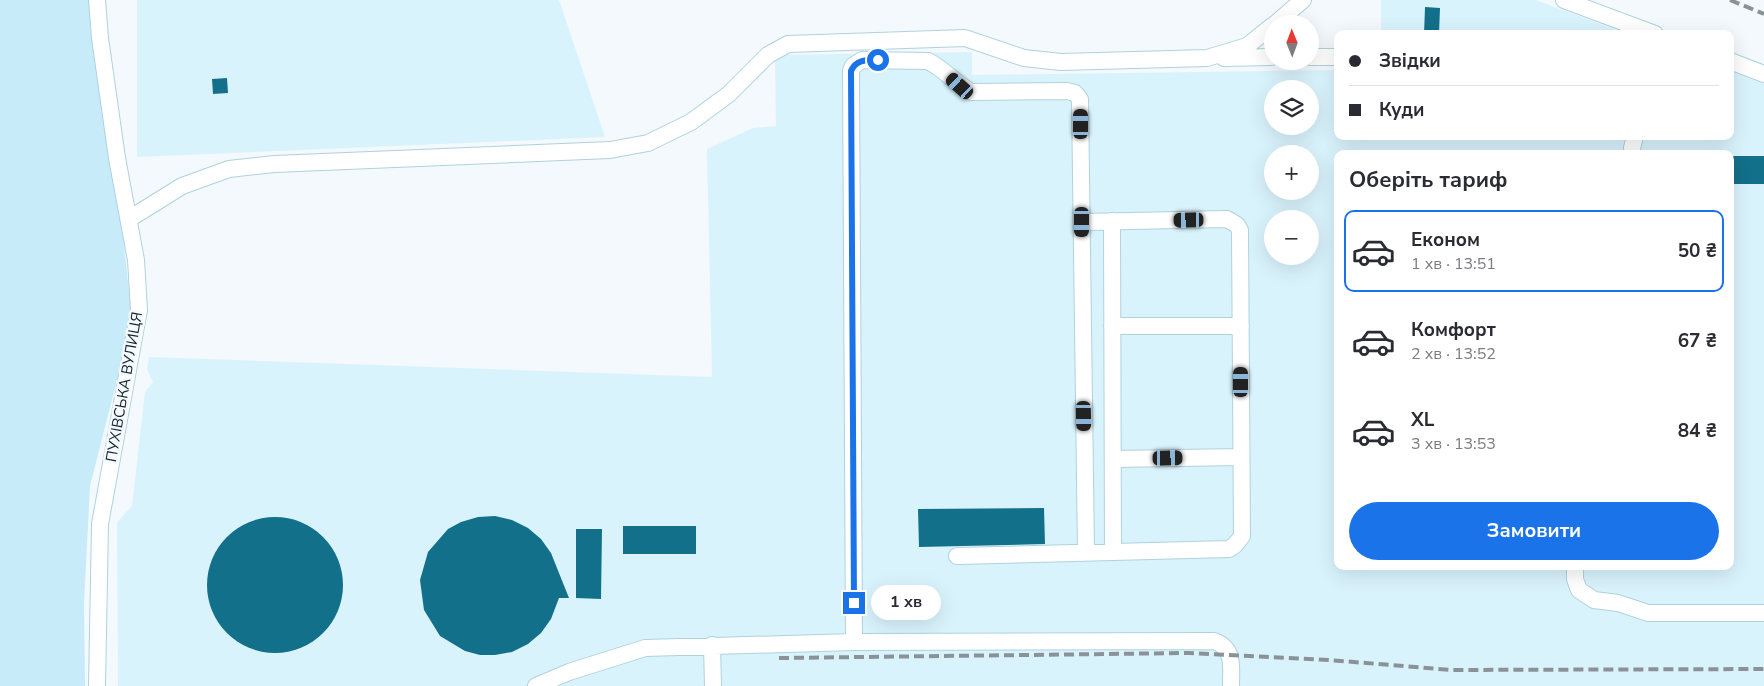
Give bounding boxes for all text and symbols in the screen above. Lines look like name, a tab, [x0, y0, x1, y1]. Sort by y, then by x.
north arrow	[1264, 15, 1319, 70]
map controls	[1264, 15, 1319, 265]
text: Звідки	[1379, 48, 1441, 74]
route start	[867, 49, 889, 71]
car	[943, 70, 976, 102]
button: layers	[1264, 80, 1319, 135]
text: Куди	[1379, 97, 1425, 123]
car	[1073, 109, 1088, 139]
button: +	[1264, 145, 1319, 200]
text: Оберіть тариф	[1349, 165, 1507, 195]
car	[1074, 207, 1089, 237]
button: −	[1264, 210, 1319, 265]
car	[1173, 212, 1204, 228]
text: Економ	[1411, 227, 1480, 253]
icon: car	[1351, 229, 1396, 274]
text: 50 ₴	[1678, 238, 1717, 264]
text: 1 хв · 13:51	[1411, 253, 1496, 275]
street label: ПУХІВСЬКА ВУЛИЦЯ	[101, 310, 147, 464]
text: Комфорт	[1411, 317, 1496, 343]
icon: car	[1351, 319, 1396, 364]
text: 67 ₴	[1678, 328, 1717, 354]
text: 2 хв · 13:52	[1411, 343, 1496, 365]
car	[1233, 367, 1248, 397]
car	[1076, 401, 1091, 431]
text: XL	[1411, 407, 1434, 433]
icon: car	[1351, 409, 1396, 454]
text: 84 ₴	[1678, 418, 1717, 444]
text: 3 хв · 13:53	[1411, 433, 1496, 455]
car	[1152, 450, 1183, 466]
button: Замовити	[1349, 502, 1719, 560]
callout: 1 хв	[872, 586, 942, 620]
text: 1 хв	[890, 591, 922, 613]
route end	[843, 592, 865, 614]

